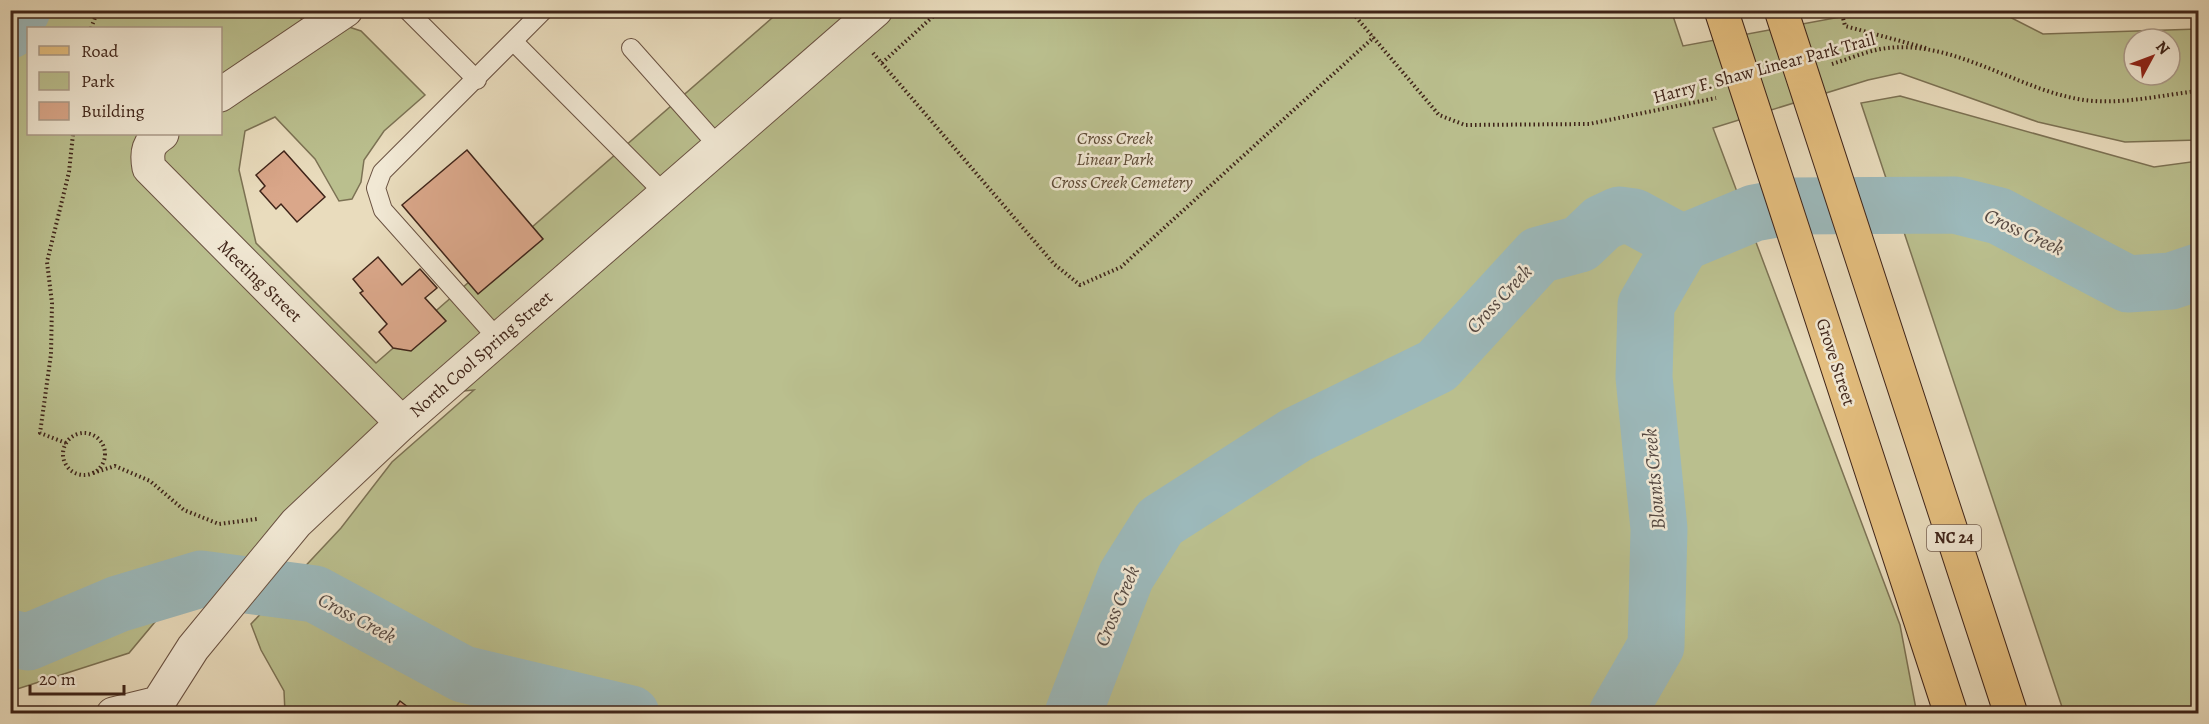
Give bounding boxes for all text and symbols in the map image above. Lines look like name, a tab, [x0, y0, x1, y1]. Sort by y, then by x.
legend	[27, 27, 222, 135]
street label: Harry F. Shaw Linear Park Trail	[1650, 27, 1878, 109]
north arrow	[2122, 27, 2182, 87]
text: N	[2150, 36, 2175, 60]
text: Road	[81, 39, 119, 63]
text: Park	[81, 69, 115, 93]
text: Building	[81, 99, 145, 123]
park label: Cross Creek Linear Park	[1076, 126, 1154, 171]
park label: Cross Creek Cemetery	[1051, 170, 1193, 194]
water label: Cross Creek	[1980, 202, 2068, 262]
street label: Meeting Street	[213, 235, 307, 327]
water label: Cross Creek	[1460, 259, 1538, 339]
street label: North Cool Spring Street	[404, 285, 558, 423]
street label: Grove Street	[1811, 315, 1861, 409]
water label: Blounts Creek	[1636, 427, 1672, 531]
road number: NC 24	[1927, 525, 1981, 551]
water label: Cross Creek	[1088, 562, 1146, 650]
water label: Cross Creek	[313, 586, 401, 650]
scale bar	[30, 658, 124, 696]
text: 20 m	[39, 667, 76, 691]

